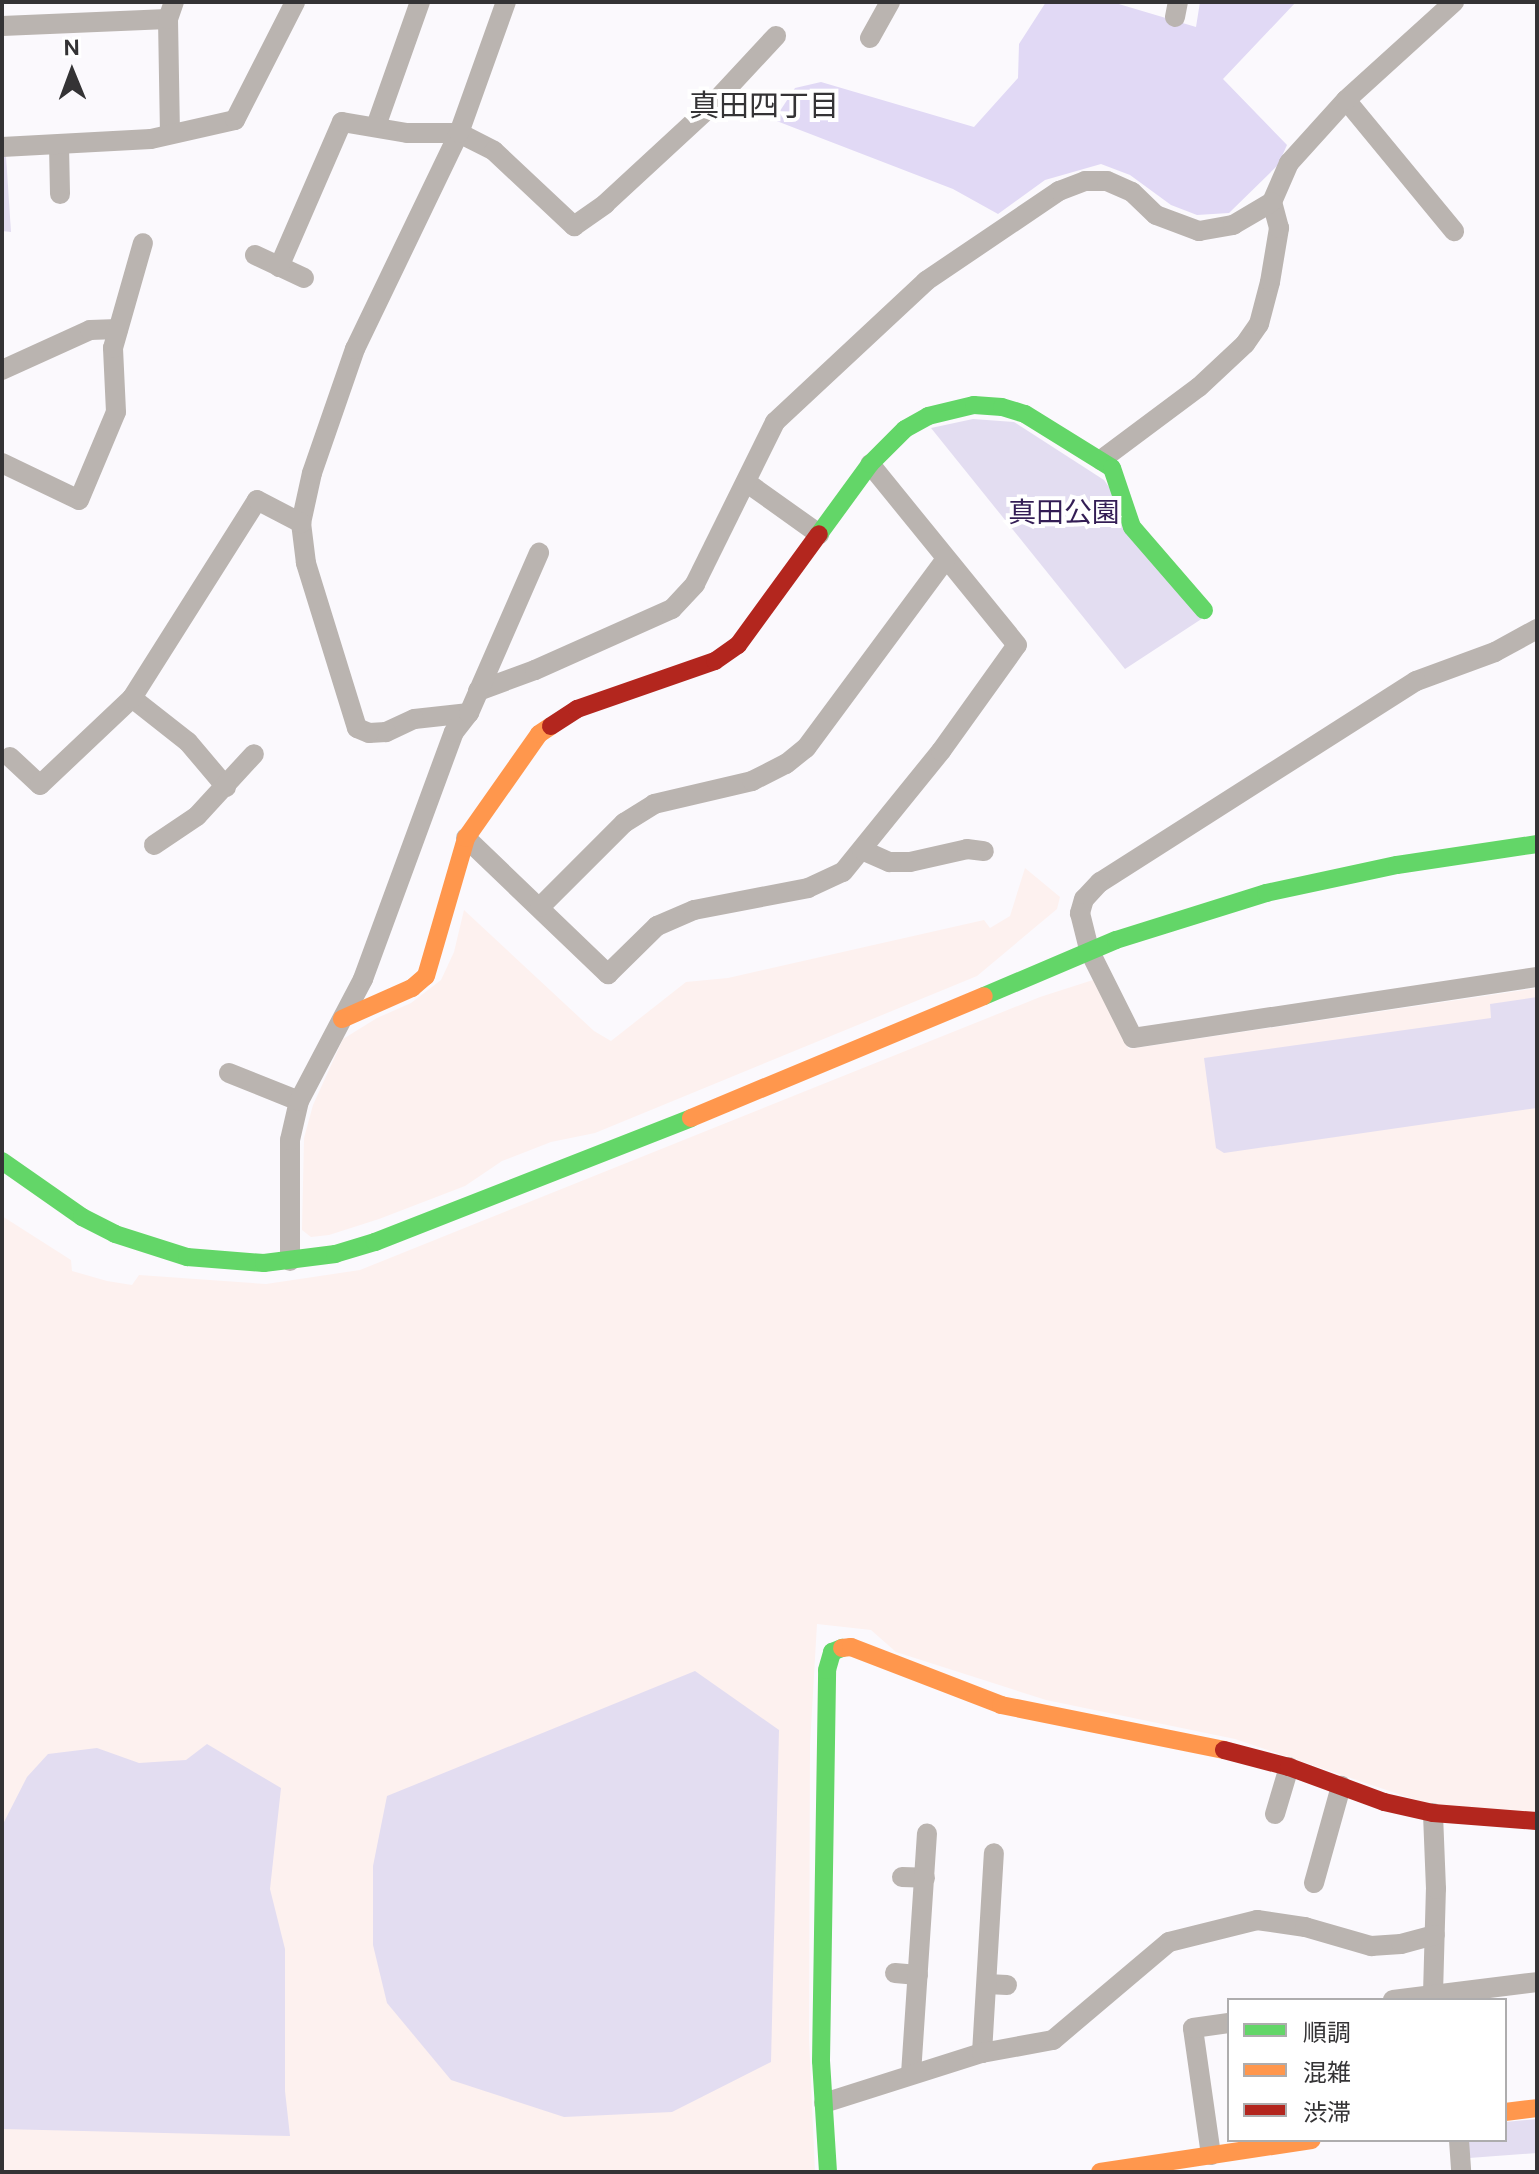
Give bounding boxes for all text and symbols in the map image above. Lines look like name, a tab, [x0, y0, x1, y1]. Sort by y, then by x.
north arrow	[32, 32, 112, 112]
text: N	[63, 33, 80, 62]
district label: 真田四丁目	[689, 88, 839, 124]
park label: 真田公園	[1008, 496, 1120, 530]
legend	[1227, 1998, 1507, 2142]
text: 順調	[1303, 2017, 1351, 2048]
text: 混雑	[1303, 2057, 1351, 2088]
text: 渋滞	[1303, 2097, 1351, 2128]

